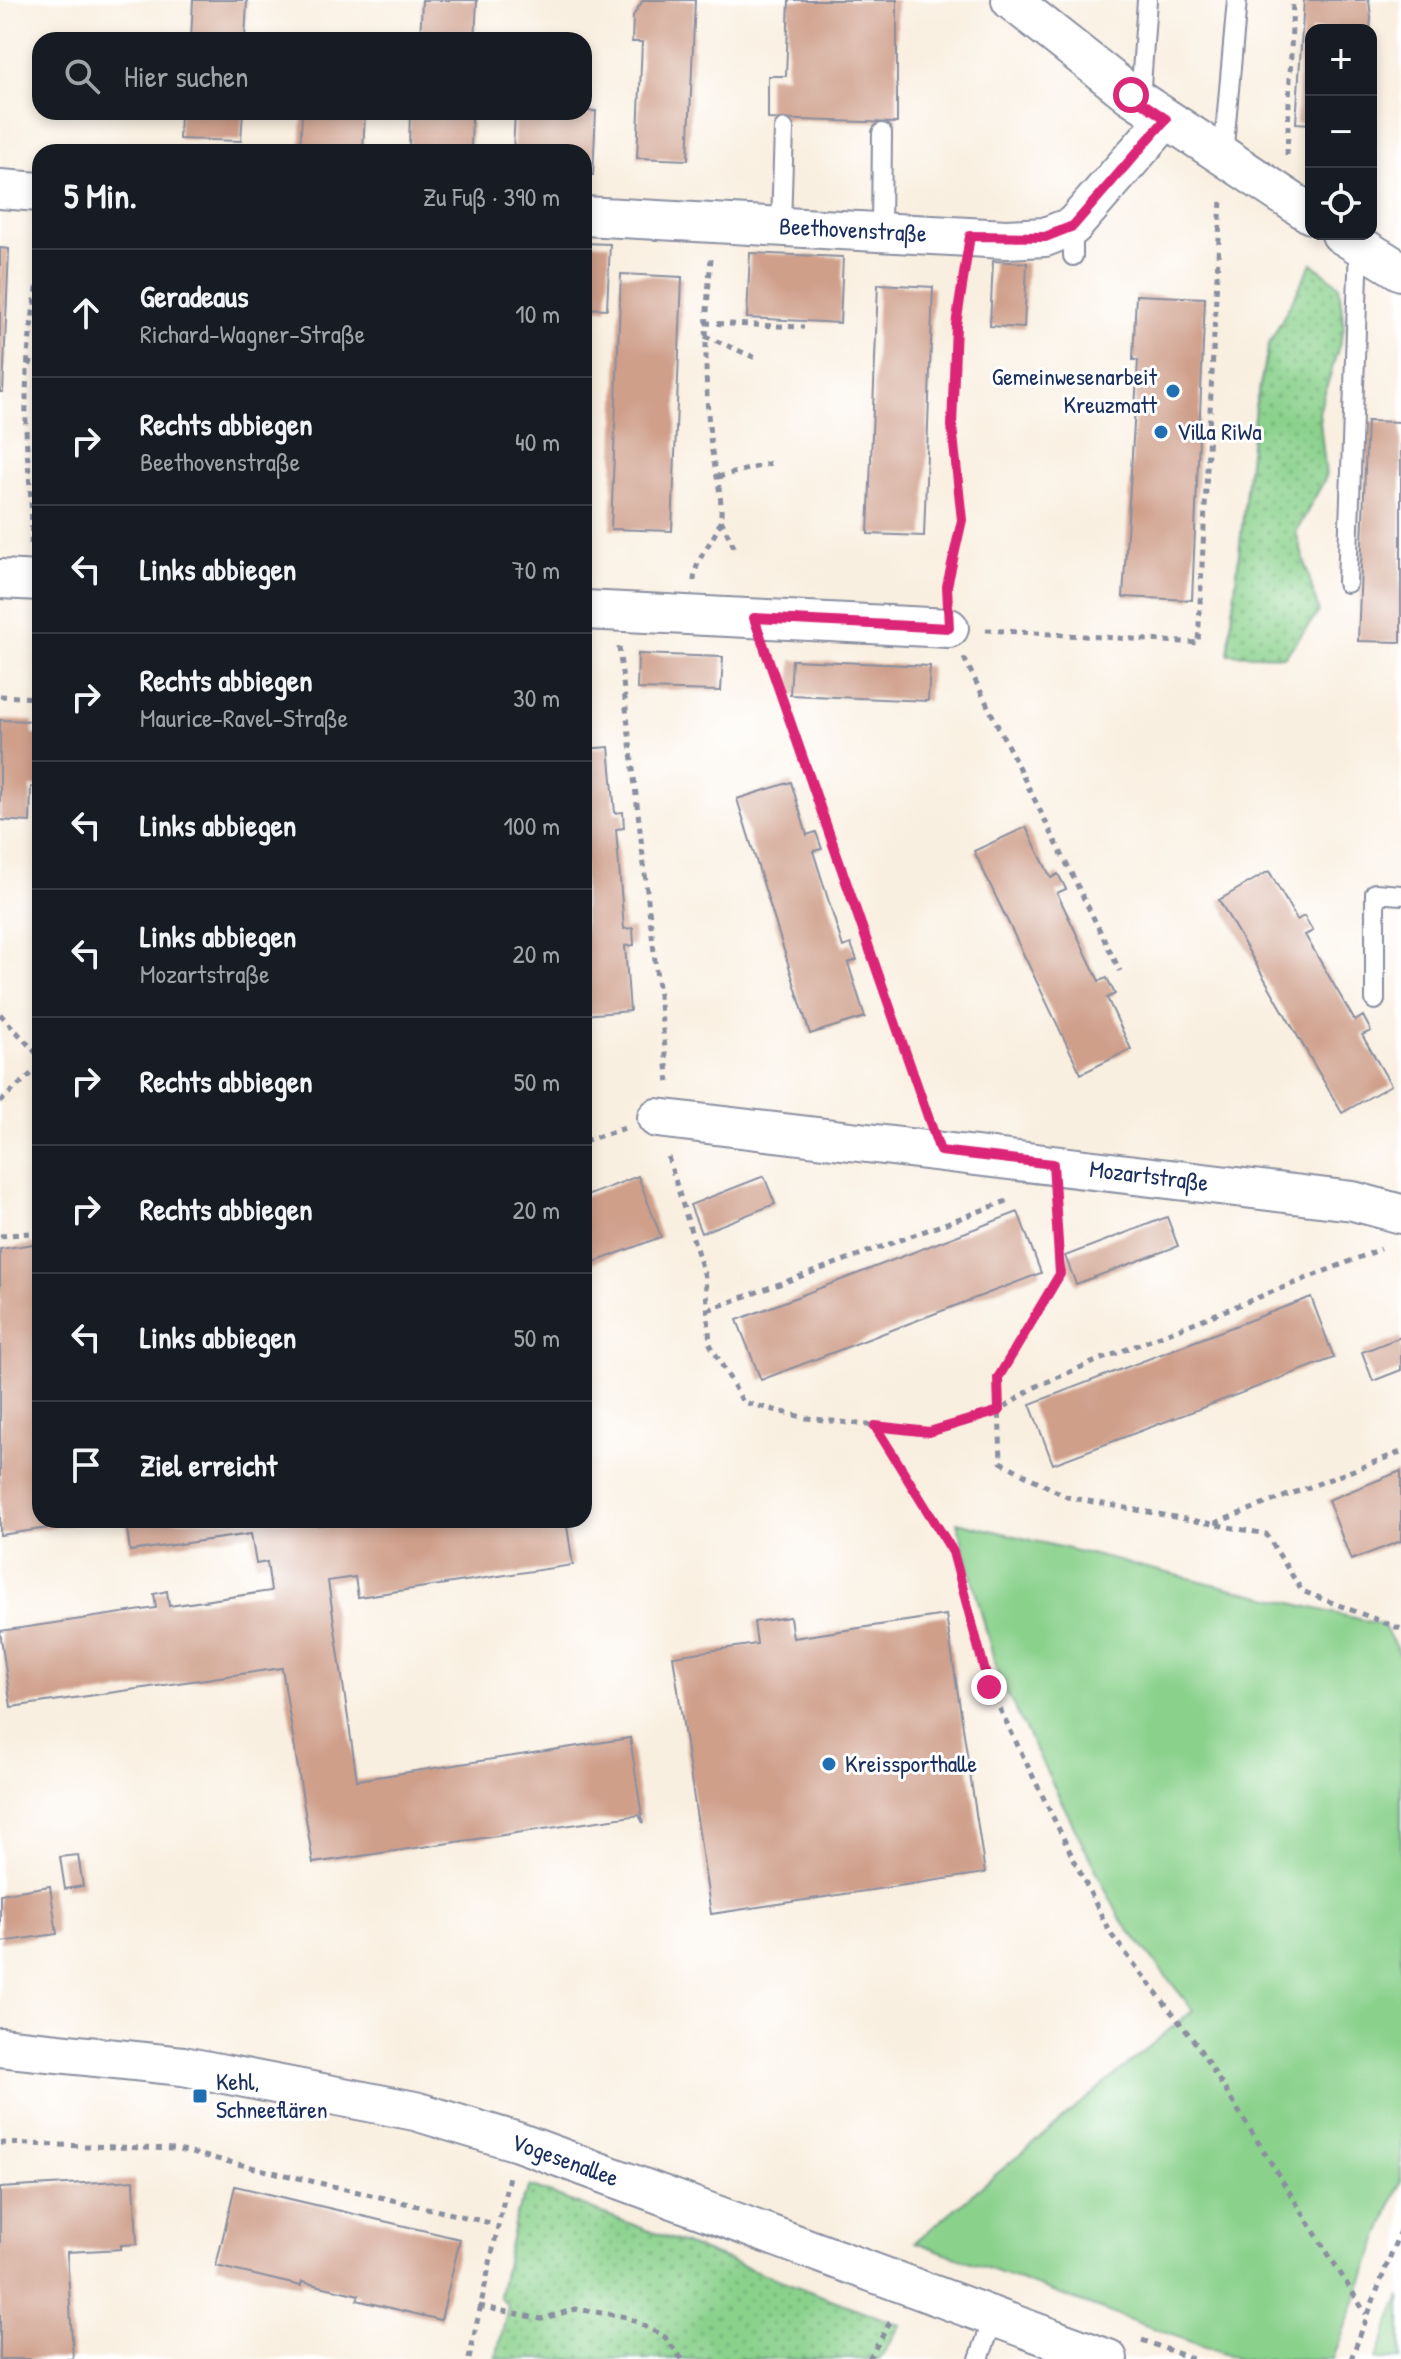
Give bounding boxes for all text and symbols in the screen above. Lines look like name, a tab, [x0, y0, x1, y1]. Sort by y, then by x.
map controls	[1305, 24, 1377, 240]
button: +	[1305, 24, 1377, 96]
search box	[32, 32, 592, 120]
icon: search	[60, 54, 104, 98]
text: Hier suchen	[124, 56, 248, 96]
route start	[1113, 77, 1149, 113]
button: −	[1305, 96, 1377, 168]
button: locate	[1305, 168, 1377, 240]
text: 5 Min.	[64, 173, 137, 219]
text: Zu Fuß · 390 m	[423, 179, 560, 214]
street label: Beethovenstraße	[778, 209, 928, 249]
text: Geradeaus	[140, 276, 249, 316]
icon: ahead	[64, 291, 108, 335]
text: 10 m	[515, 296, 560, 331]
text: Richard-Wagner-Straße	[140, 316, 365, 351]
place label: Gemeinwesenarbeit Kreuzmatt	[992, 360, 1158, 420]
marker: Gemeinwesenarbeit Kreuzmatt	[1164, 382, 1182, 400]
text: Rechts abbiegen	[140, 404, 313, 444]
place label: Villa RiWa	[1177, 415, 1262, 447]
icon: right	[64, 419, 108, 463]
marker: Villa RiWa	[1152, 423, 1170, 441]
text: 40 m	[515, 424, 560, 459]
text: Beethovenstraße	[140, 444, 300, 479]
icon: left	[64, 547, 108, 591]
text: Links abbiegen	[140, 549, 296, 589]
text: 70 m	[512, 552, 560, 587]
text: Rechts abbiegen	[140, 660, 313, 700]
icon: right	[64, 675, 108, 719]
text: 30 m	[513, 680, 560, 715]
text: Maurice-Ravel-Straße	[140, 700, 348, 735]
icon: left	[64, 803, 108, 847]
text: Links abbiegen	[140, 805, 296, 845]
text: 100 m	[504, 808, 560, 843]
text: Links abbiegen	[140, 916, 296, 956]
icon: left	[64, 931, 108, 975]
text: 20 m	[513, 936, 560, 971]
text: Mozartstraße	[140, 956, 269, 991]
icon: right	[64, 1059, 108, 1103]
text: Rechts abbiegen	[140, 1061, 313, 1101]
text: 50 m	[514, 1064, 560, 1099]
street label: Mozartstraße	[1088, 1152, 1211, 1198]
icon: right	[64, 1187, 108, 1231]
text: Rechts abbiegen	[140, 1189, 313, 1229]
text: 20 m	[513, 1192, 560, 1227]
icon: left	[64, 1315, 108, 1359]
text: Links abbiegen	[140, 1317, 296, 1357]
text: 50 m	[514, 1320, 560, 1355]
icon: arrive	[64, 1443, 108, 1487]
text: Ziel erreicht	[140, 1445, 277, 1485]
route end	[971, 1669, 1007, 1705]
place label: Kreissporthalle	[845, 1747, 977, 1779]
marker: Kreissporthalle	[820, 1755, 838, 1773]
place label: Kehl, Schneeflären	[216, 2065, 328, 2125]
marker: Kehl, Schneeflären	[191, 2087, 209, 2105]
street label: Vogesenallee	[507, 2125, 624, 2193]

